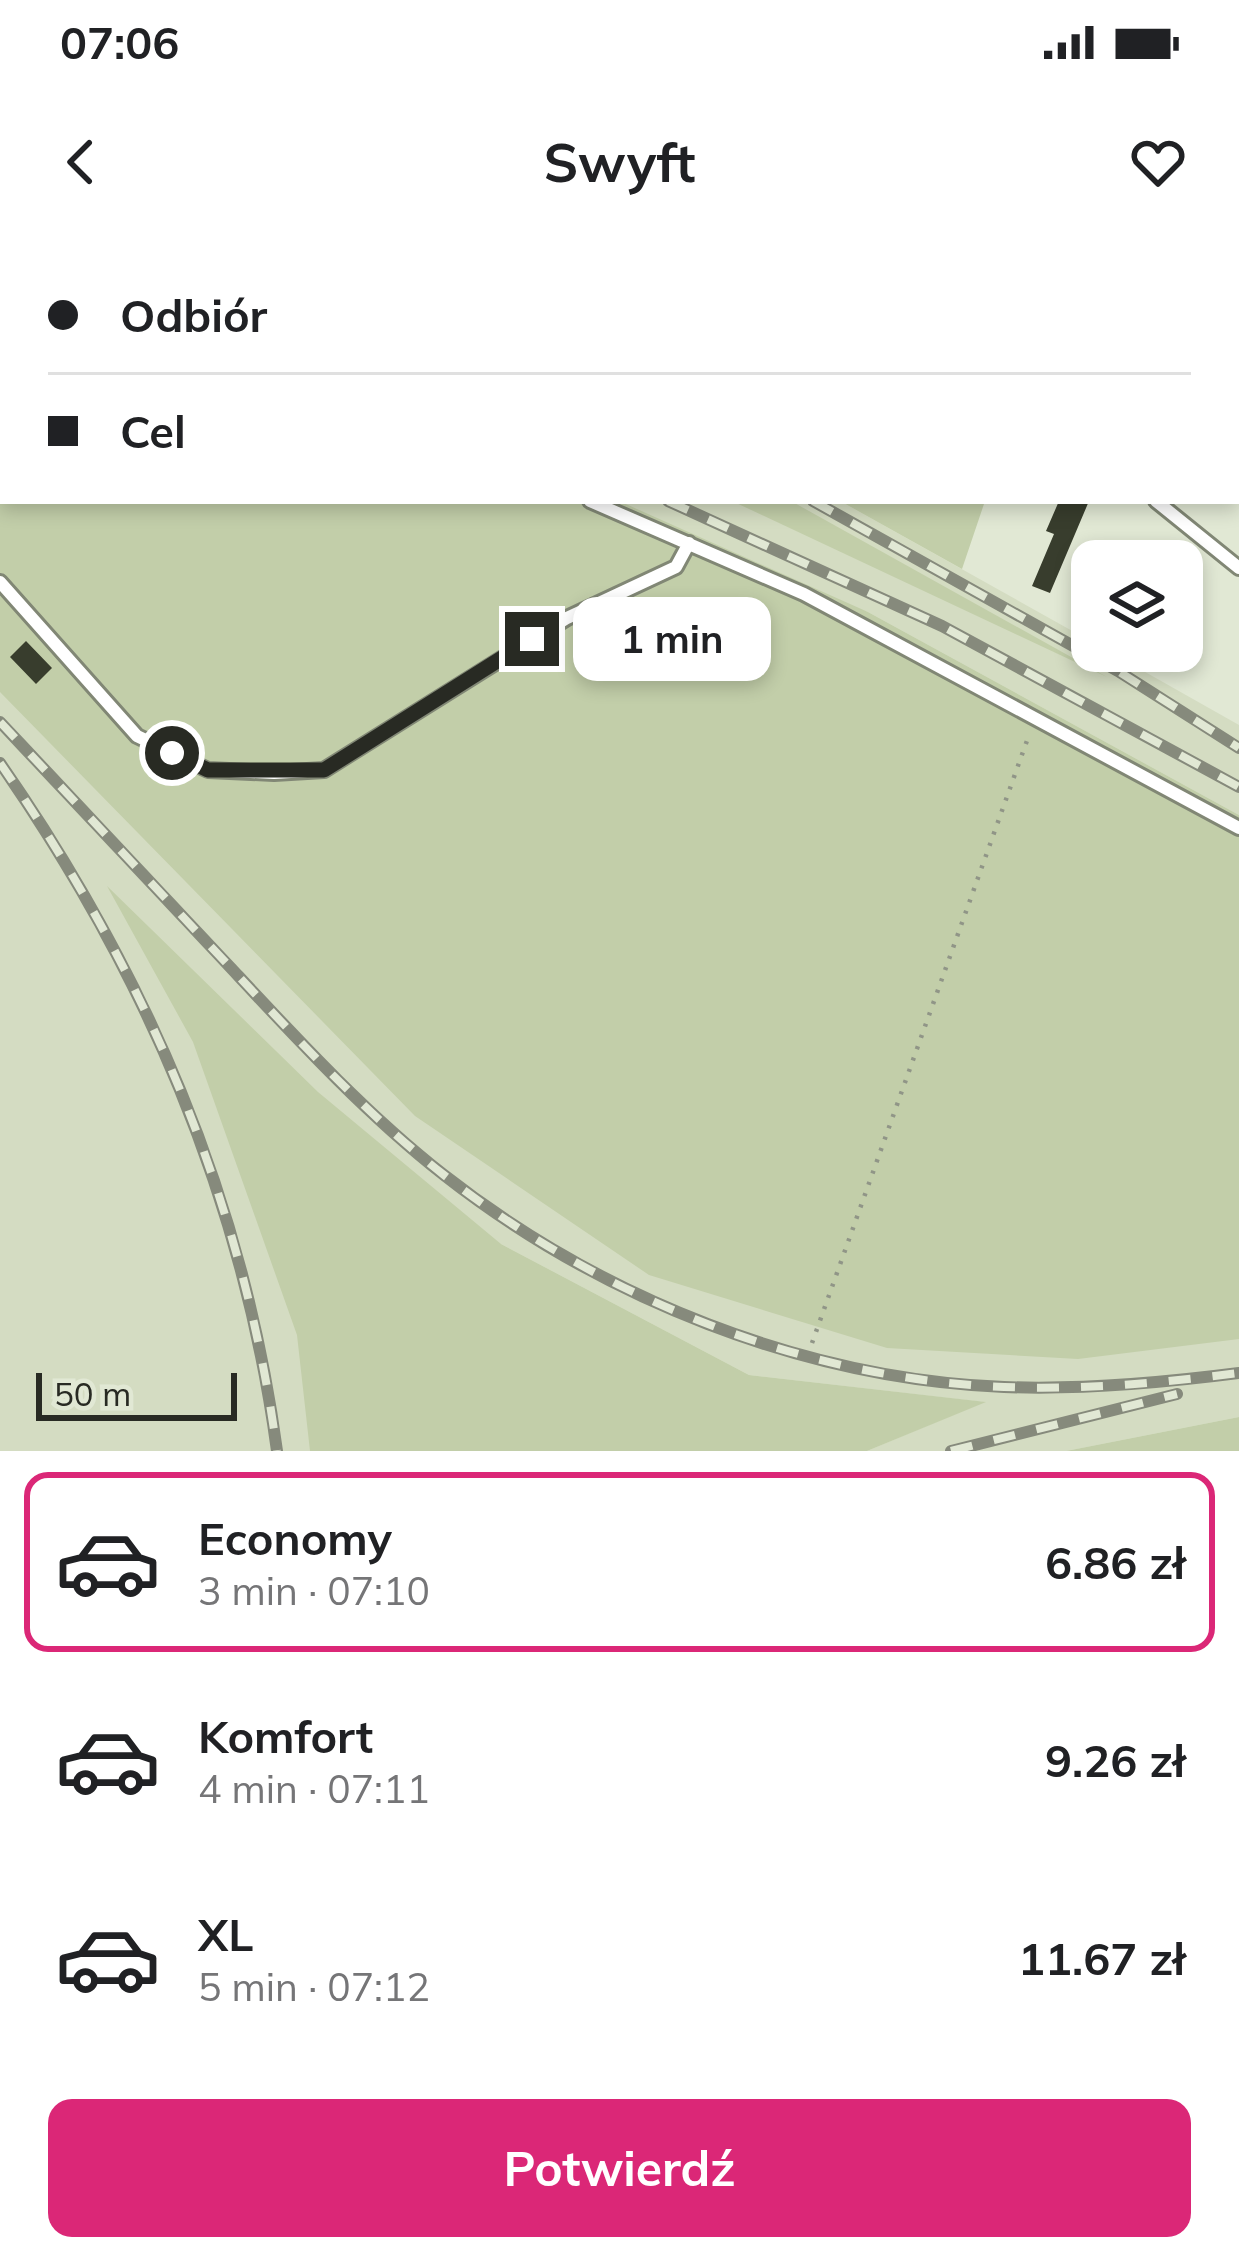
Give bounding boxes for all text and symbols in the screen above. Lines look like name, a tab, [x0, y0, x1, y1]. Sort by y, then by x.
text: 07:06	[60, 14, 179, 70]
text: Swyft	[543, 128, 696, 196]
icon: back	[48, 129, 114, 195]
icon: heart	[1125, 129, 1191, 195]
text: Odbiór	[120, 287, 267, 343]
text: Cel	[120, 403, 186, 459]
map controls	[1071, 540, 1203, 672]
button: layers	[1071, 540, 1203, 672]
callout: 1 min	[574, 597, 772, 681]
route end	[505, 612, 559, 666]
text: 1 min	[621, 614, 723, 663]
route start	[145, 726, 199, 780]
scale bar	[36, 1367, 237, 1420]
text: 50 m	[54, 1373, 131, 1414]
icon: car	[54, 1508, 162, 1616]
text: Economy	[198, 1510, 392, 1566]
text: 6.86 zł	[1045, 1534, 1185, 1590]
text: 3 min · 07:10	[198, 1566, 430, 1615]
icon: car	[54, 1706, 162, 1814]
text: Komfort	[198, 1708, 373, 1764]
text: 9.26 zł	[1045, 1732, 1185, 1788]
text: 4 min · 07:11	[198, 1764, 430, 1813]
icon: car	[54, 1904, 162, 2012]
text: XL	[198, 1906, 253, 1962]
text: 11.67 zł	[1018, 1930, 1185, 1986]
text: 5 min · 07:12	[198, 1962, 430, 2011]
button: Potwierdź	[48, 2099, 1191, 2237]

